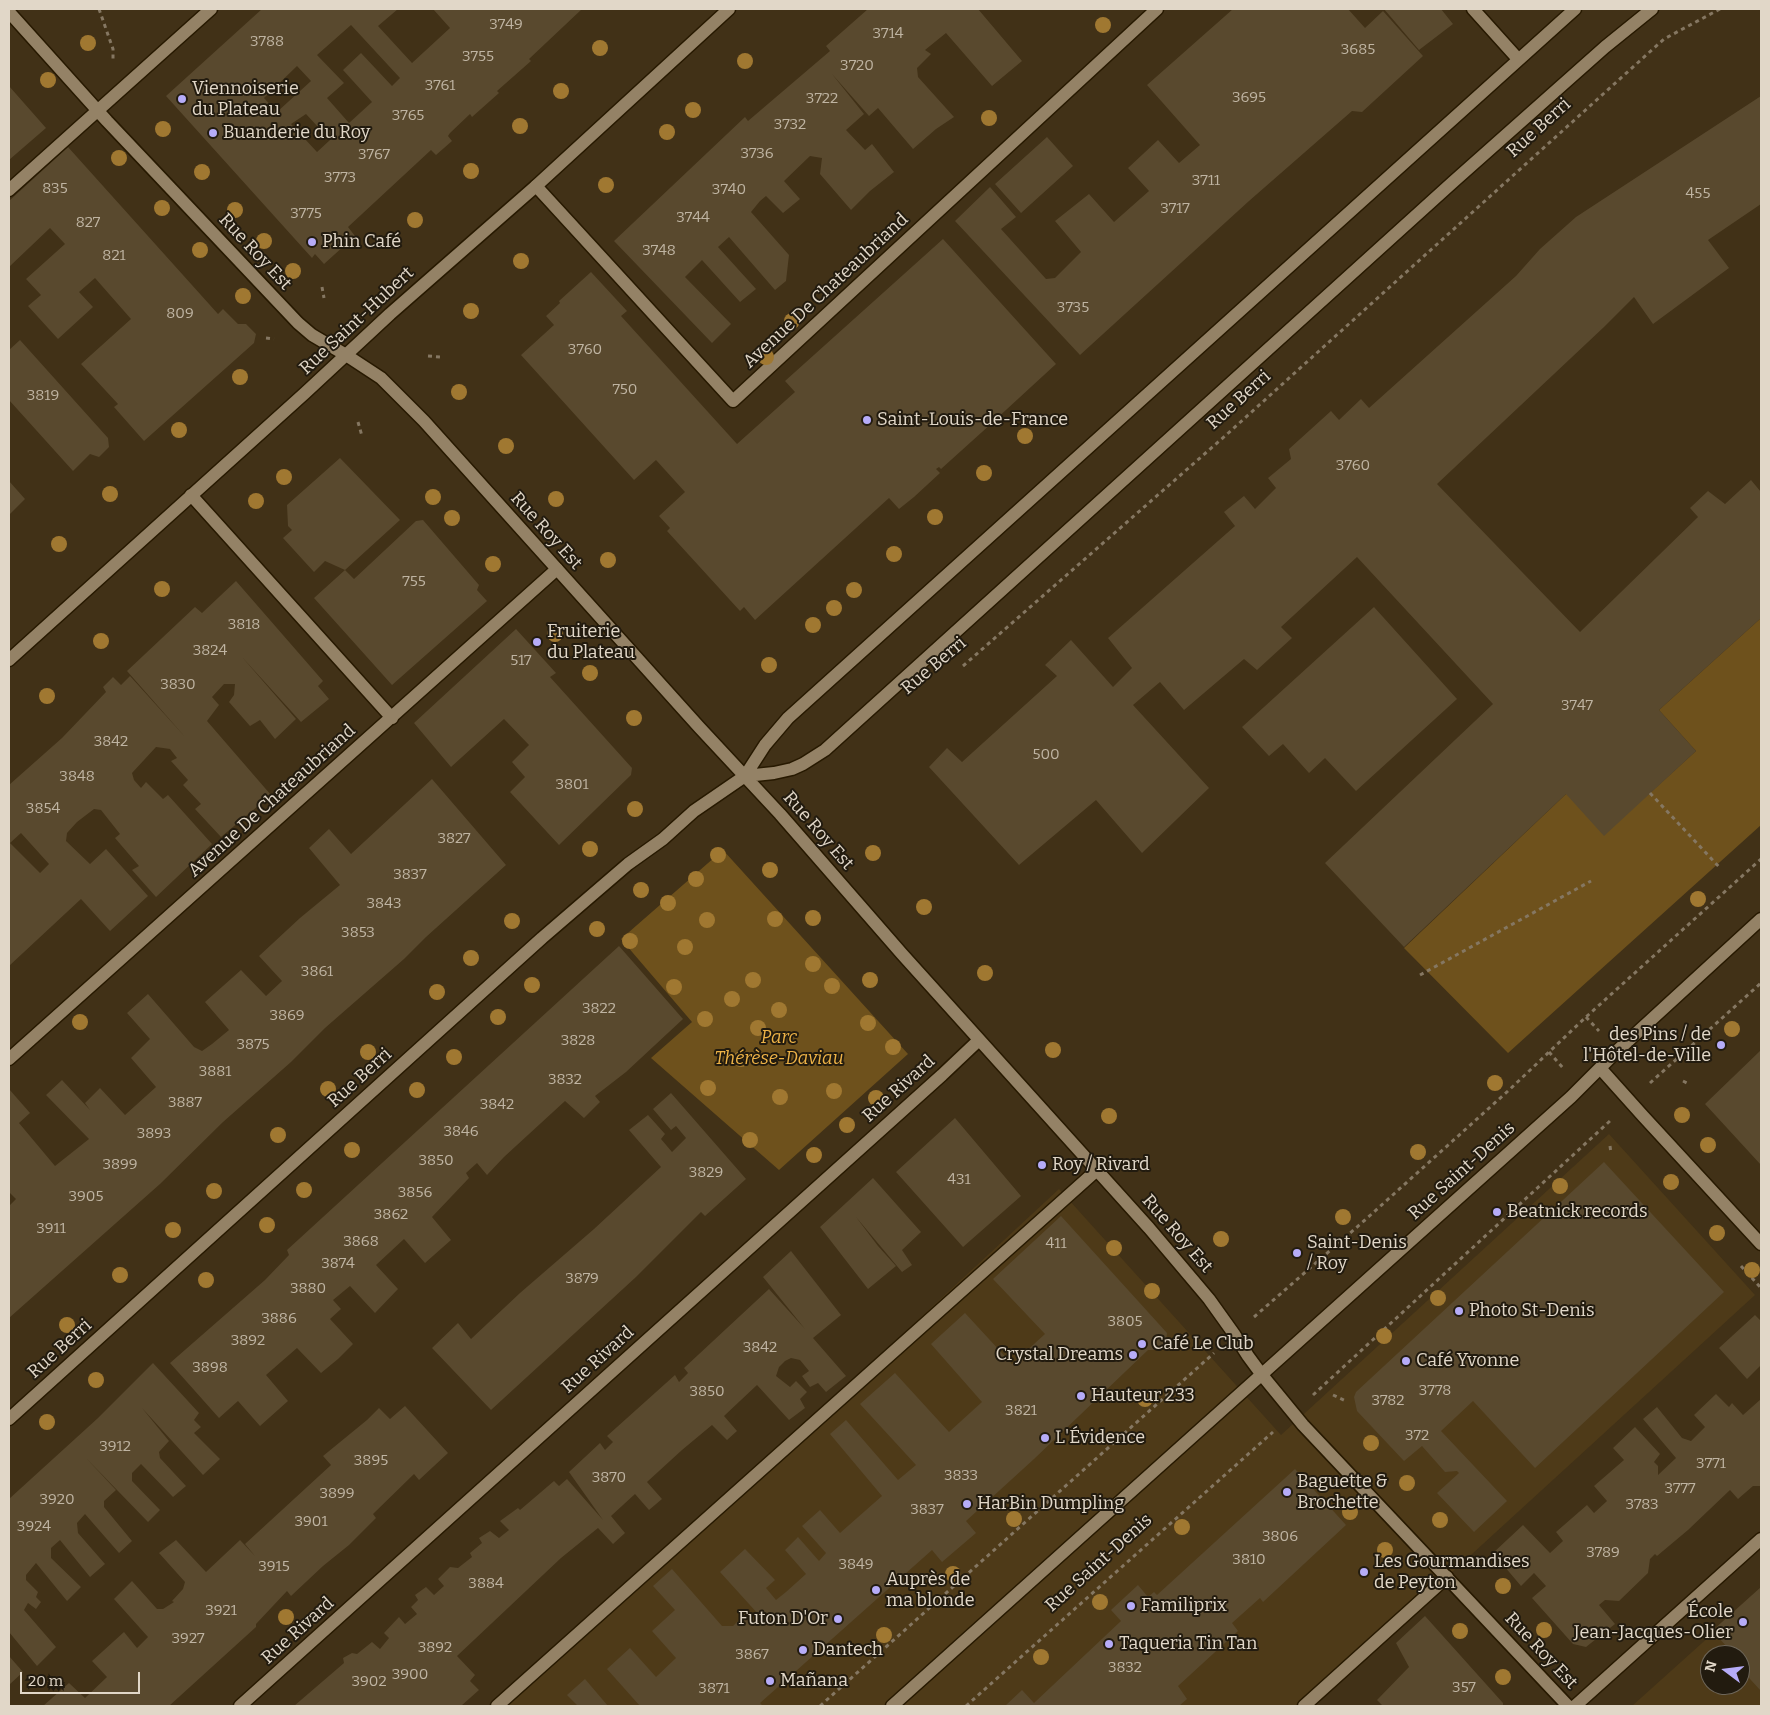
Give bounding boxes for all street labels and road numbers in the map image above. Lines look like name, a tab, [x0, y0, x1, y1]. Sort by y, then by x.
street label: Rue Berri	[1503, 94, 1575, 162]
street label: Rue Roy Est	[214, 209, 296, 295]
street label: Avenue De Chateaubriand	[739, 209, 913, 373]
street label: Rue Saint-Hubert	[295, 263, 419, 379]
street label: Rue Berri	[1203, 366, 1275, 434]
street label: Rue Roy Est	[506, 488, 586, 574]
street label: Rue Berri	[897, 633, 971, 699]
street label: Avenue De Chateaubriand	[184, 720, 360, 882]
street label: Rue Roy Est	[778, 787, 858, 875]
street label: Rue Berri	[324, 1044, 396, 1112]
street label: Rue Rivard	[858, 1051, 940, 1127]
street label: Rue Saint-Denis	[1404, 1118, 1520, 1224]
street label: Rue Roy Est	[1137, 1190, 1217, 1278]
street label: Rue Berri	[24, 1315, 96, 1383]
street label: Rue Rivard	[557, 1322, 639, 1398]
street label: Rue Saint-Denis	[1041, 1510, 1157, 1616]
street label: Rue Rivard	[257, 1593, 339, 1669]
street label: Rue Roy Est	[1500, 1608, 1582, 1694]

